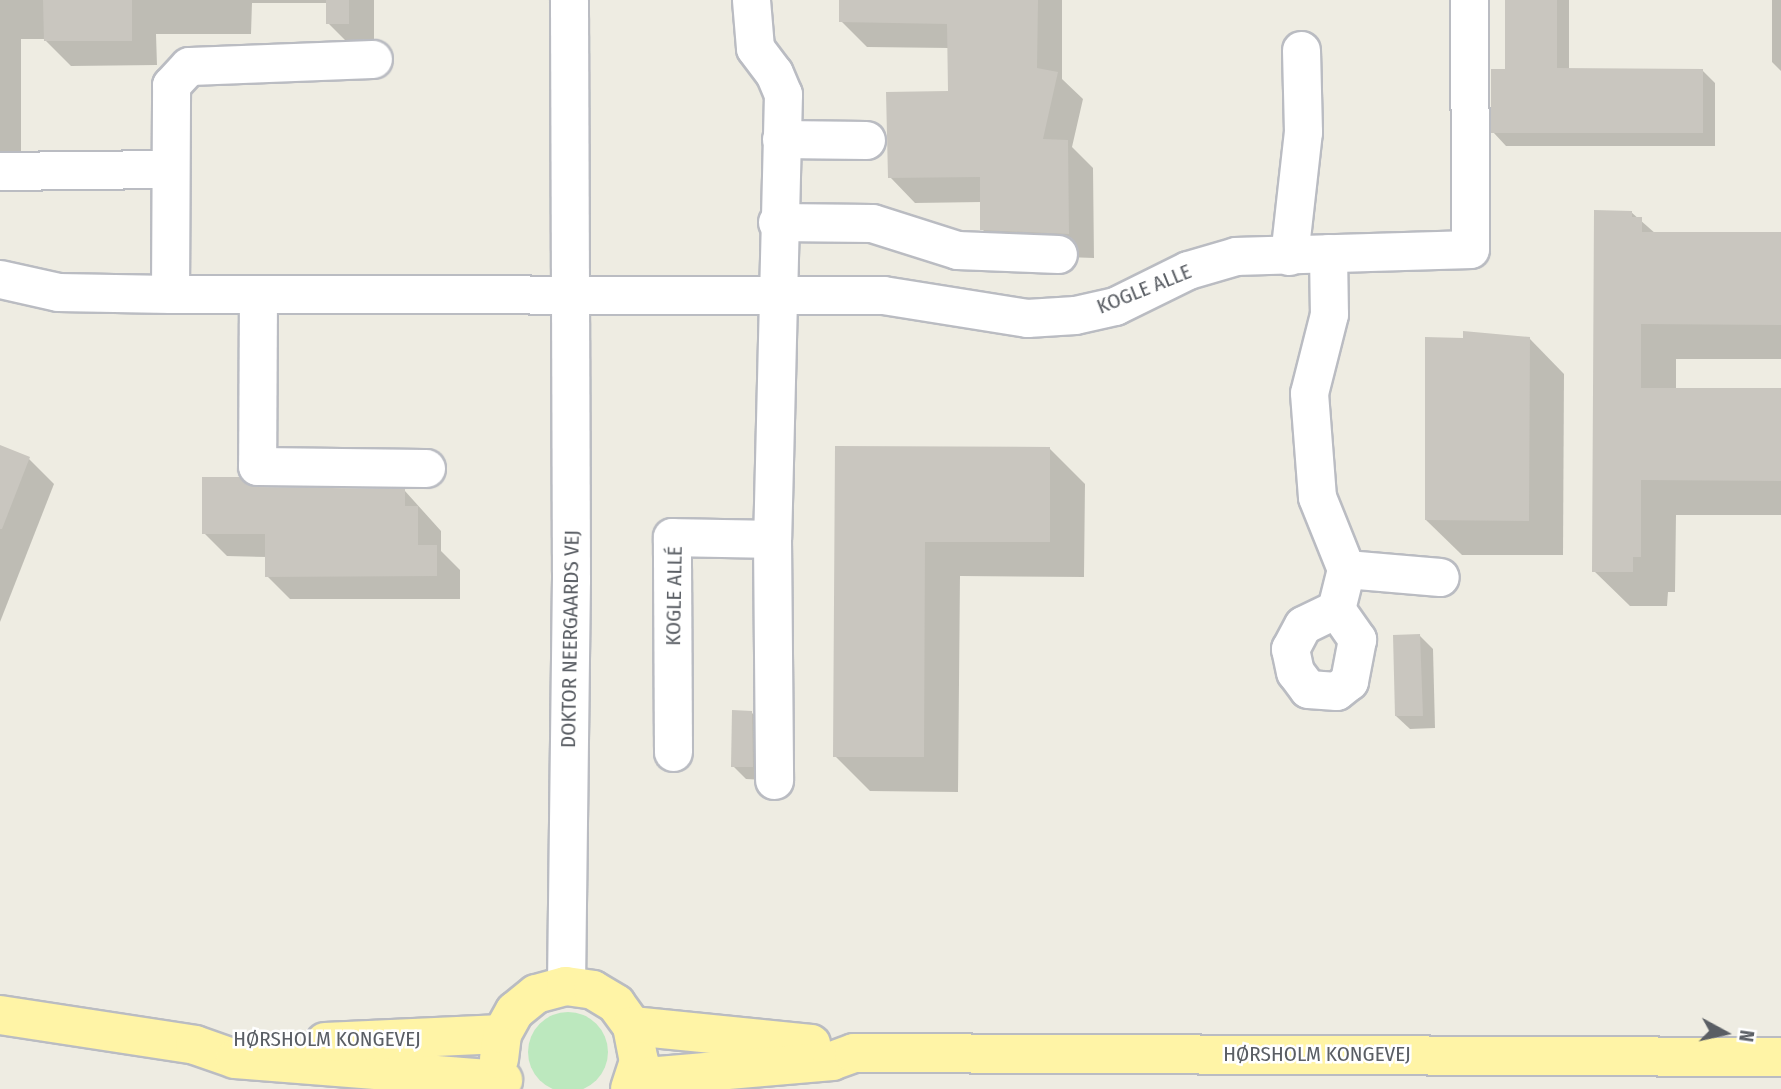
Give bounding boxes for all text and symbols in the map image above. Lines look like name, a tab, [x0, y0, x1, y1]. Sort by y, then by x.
street label: KOGLE ALLE	[1093, 259, 1195, 319]
street label: DOKTOR NEERGAARDS VEJ	[555, 530, 585, 748]
street label: KOGLE ALLÉ	[661, 546, 687, 646]
north arrow	[1690, 998, 1760, 1068]
street label: HØRSHOLM KONGEVEJ	[233, 1026, 421, 1052]
text: N	[1734, 1029, 1758, 1043]
street label: HØRSHOLM KONGEVEJ	[1223, 1041, 1411, 1067]

